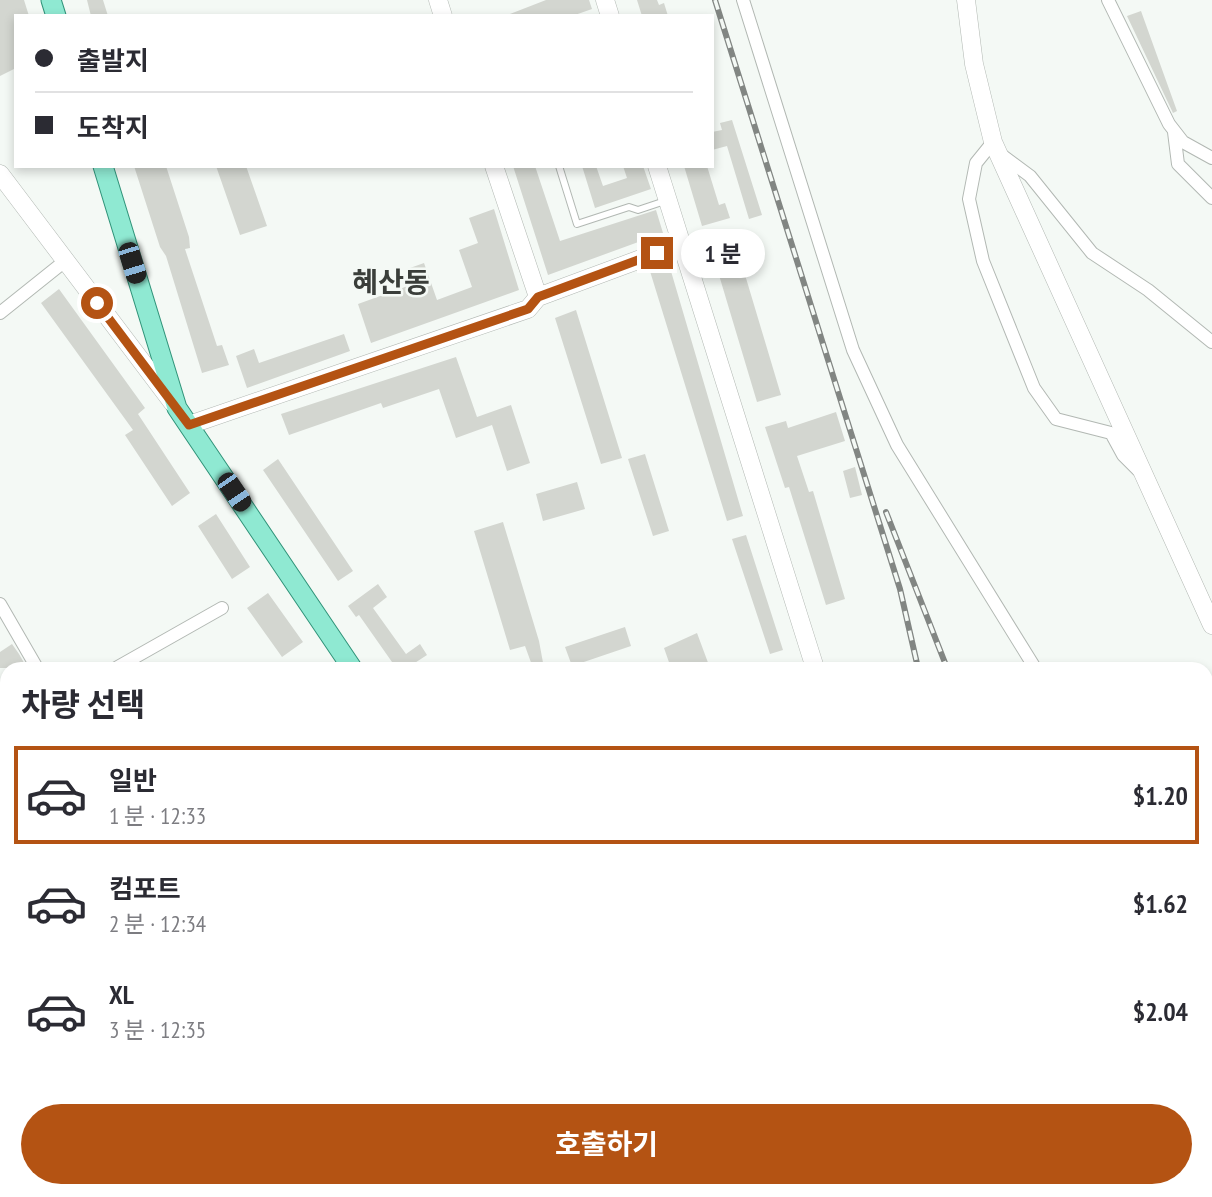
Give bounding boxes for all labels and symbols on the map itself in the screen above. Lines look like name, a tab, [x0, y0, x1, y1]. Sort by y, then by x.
callout: 1 분	[682, 229, 766, 278]
route end	[641, 237, 673, 269]
car	[116, 240, 149, 286]
district label: 혜산동	[352, 263, 430, 300]
route start	[81, 287, 113, 319]
car	[214, 469, 255, 515]

